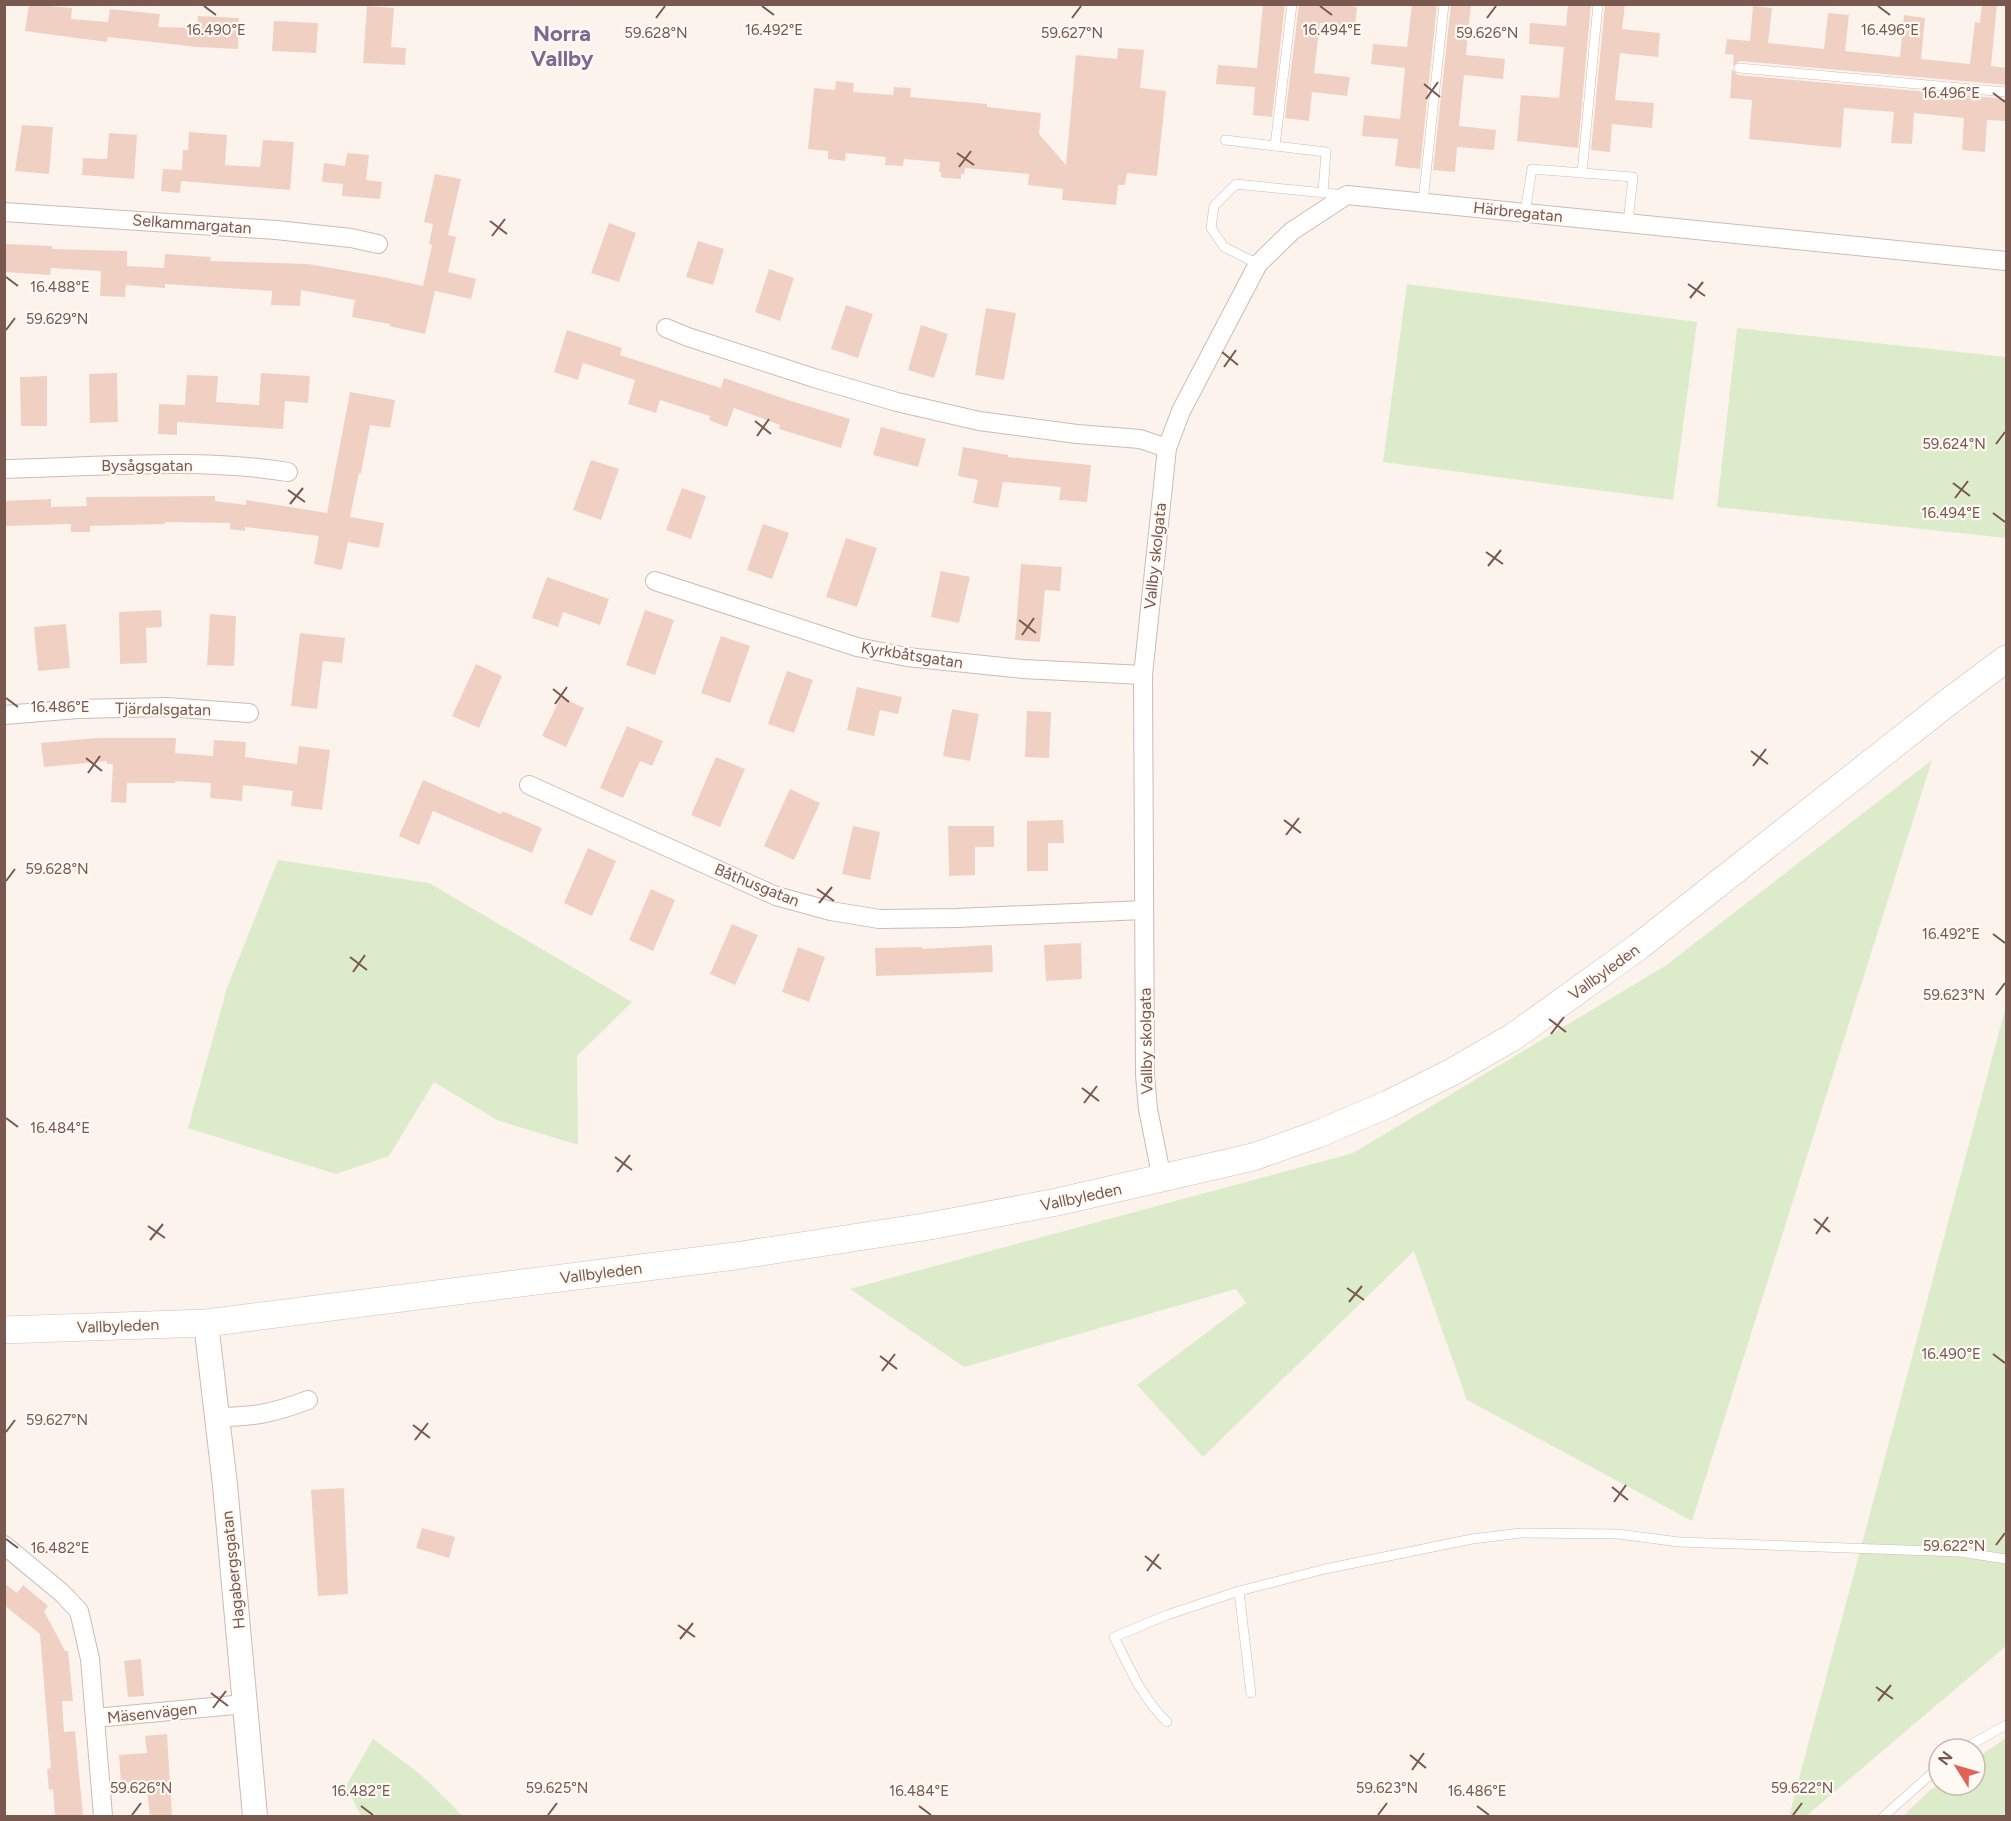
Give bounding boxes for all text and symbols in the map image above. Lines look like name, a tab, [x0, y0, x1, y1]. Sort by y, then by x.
district label: Norra Vallby	[531, 20, 594, 72]
text: 16.490°E	[186, 21, 246, 39]
text: 16.492°E	[745, 21, 803, 39]
text: 16.494°E	[1302, 21, 1362, 39]
text: 16.496°E	[1861, 21, 1919, 39]
text: 59.628°N	[624, 24, 688, 42]
text: 59.627°N	[1041, 24, 1103, 42]
text: 59.626°N	[1456, 24, 1518, 42]
text: 16.496°E	[1922, 84, 1980, 102]
street label: Härbregatan	[1472, 198, 1564, 226]
street label: Selkammargatan	[132, 210, 252, 238]
text: 16.488°E	[30, 278, 90, 296]
text: 59.629°N	[26, 310, 88, 328]
text: 59.624°N	[1922, 435, 1986, 453]
street label: Bysågsgatan	[101, 456, 193, 475]
street label: Vallby skolgata	[1140, 502, 1170, 610]
text: 16.494°E	[1921, 504, 1981, 522]
street label: Kyrkbåtsgatan	[860, 638, 964, 672]
text: 16.486°E	[30, 698, 90, 716]
street label: Tjärdalsgatan	[115, 699, 211, 719]
street label: Båthusgatan	[712, 859, 802, 911]
text: 59.628°N	[25, 860, 89, 878]
text: 16.492°E	[1922, 925, 1980, 943]
street label: Vallbyleden	[1565, 940, 1643, 1004]
text: 59.623°N	[1923, 986, 1985, 1004]
street label: Vallby skolgata	[1136, 987, 1156, 1095]
text: 16.484°E	[30, 1119, 90, 1137]
street label: Vallbyleden	[1039, 1179, 1123, 1215]
street label: Vallbyleden	[559, 1259, 643, 1287]
street label: Vallbyleden	[76, 1315, 160, 1337]
text: 16.490°E	[1921, 1345, 1981, 1363]
text: 59.627°N	[26, 1411, 88, 1429]
street label: Hagabergsgatan	[217, 1510, 249, 1630]
text: 59.622°N	[1923, 1537, 1985, 1555]
text: 16.482°E	[30, 1539, 90, 1557]
street label: Mäsenvägen	[106, 1699, 198, 1727]
north arrow	[1927, 1737, 1987, 1797]
text: N	[1934, 1748, 1957, 1769]
text: 59.626°N	[110, 1779, 172, 1797]
text: 59.625°N	[526, 1779, 588, 1797]
text: 59.623°N	[1356, 1779, 1418, 1797]
text: 59.622°N	[1771, 1779, 1833, 1797]
text: 16.482°E	[331, 1782, 391, 1800]
text: 16.484°E	[889, 1782, 949, 1800]
text: 16.486°E	[1447, 1782, 1507, 1800]

